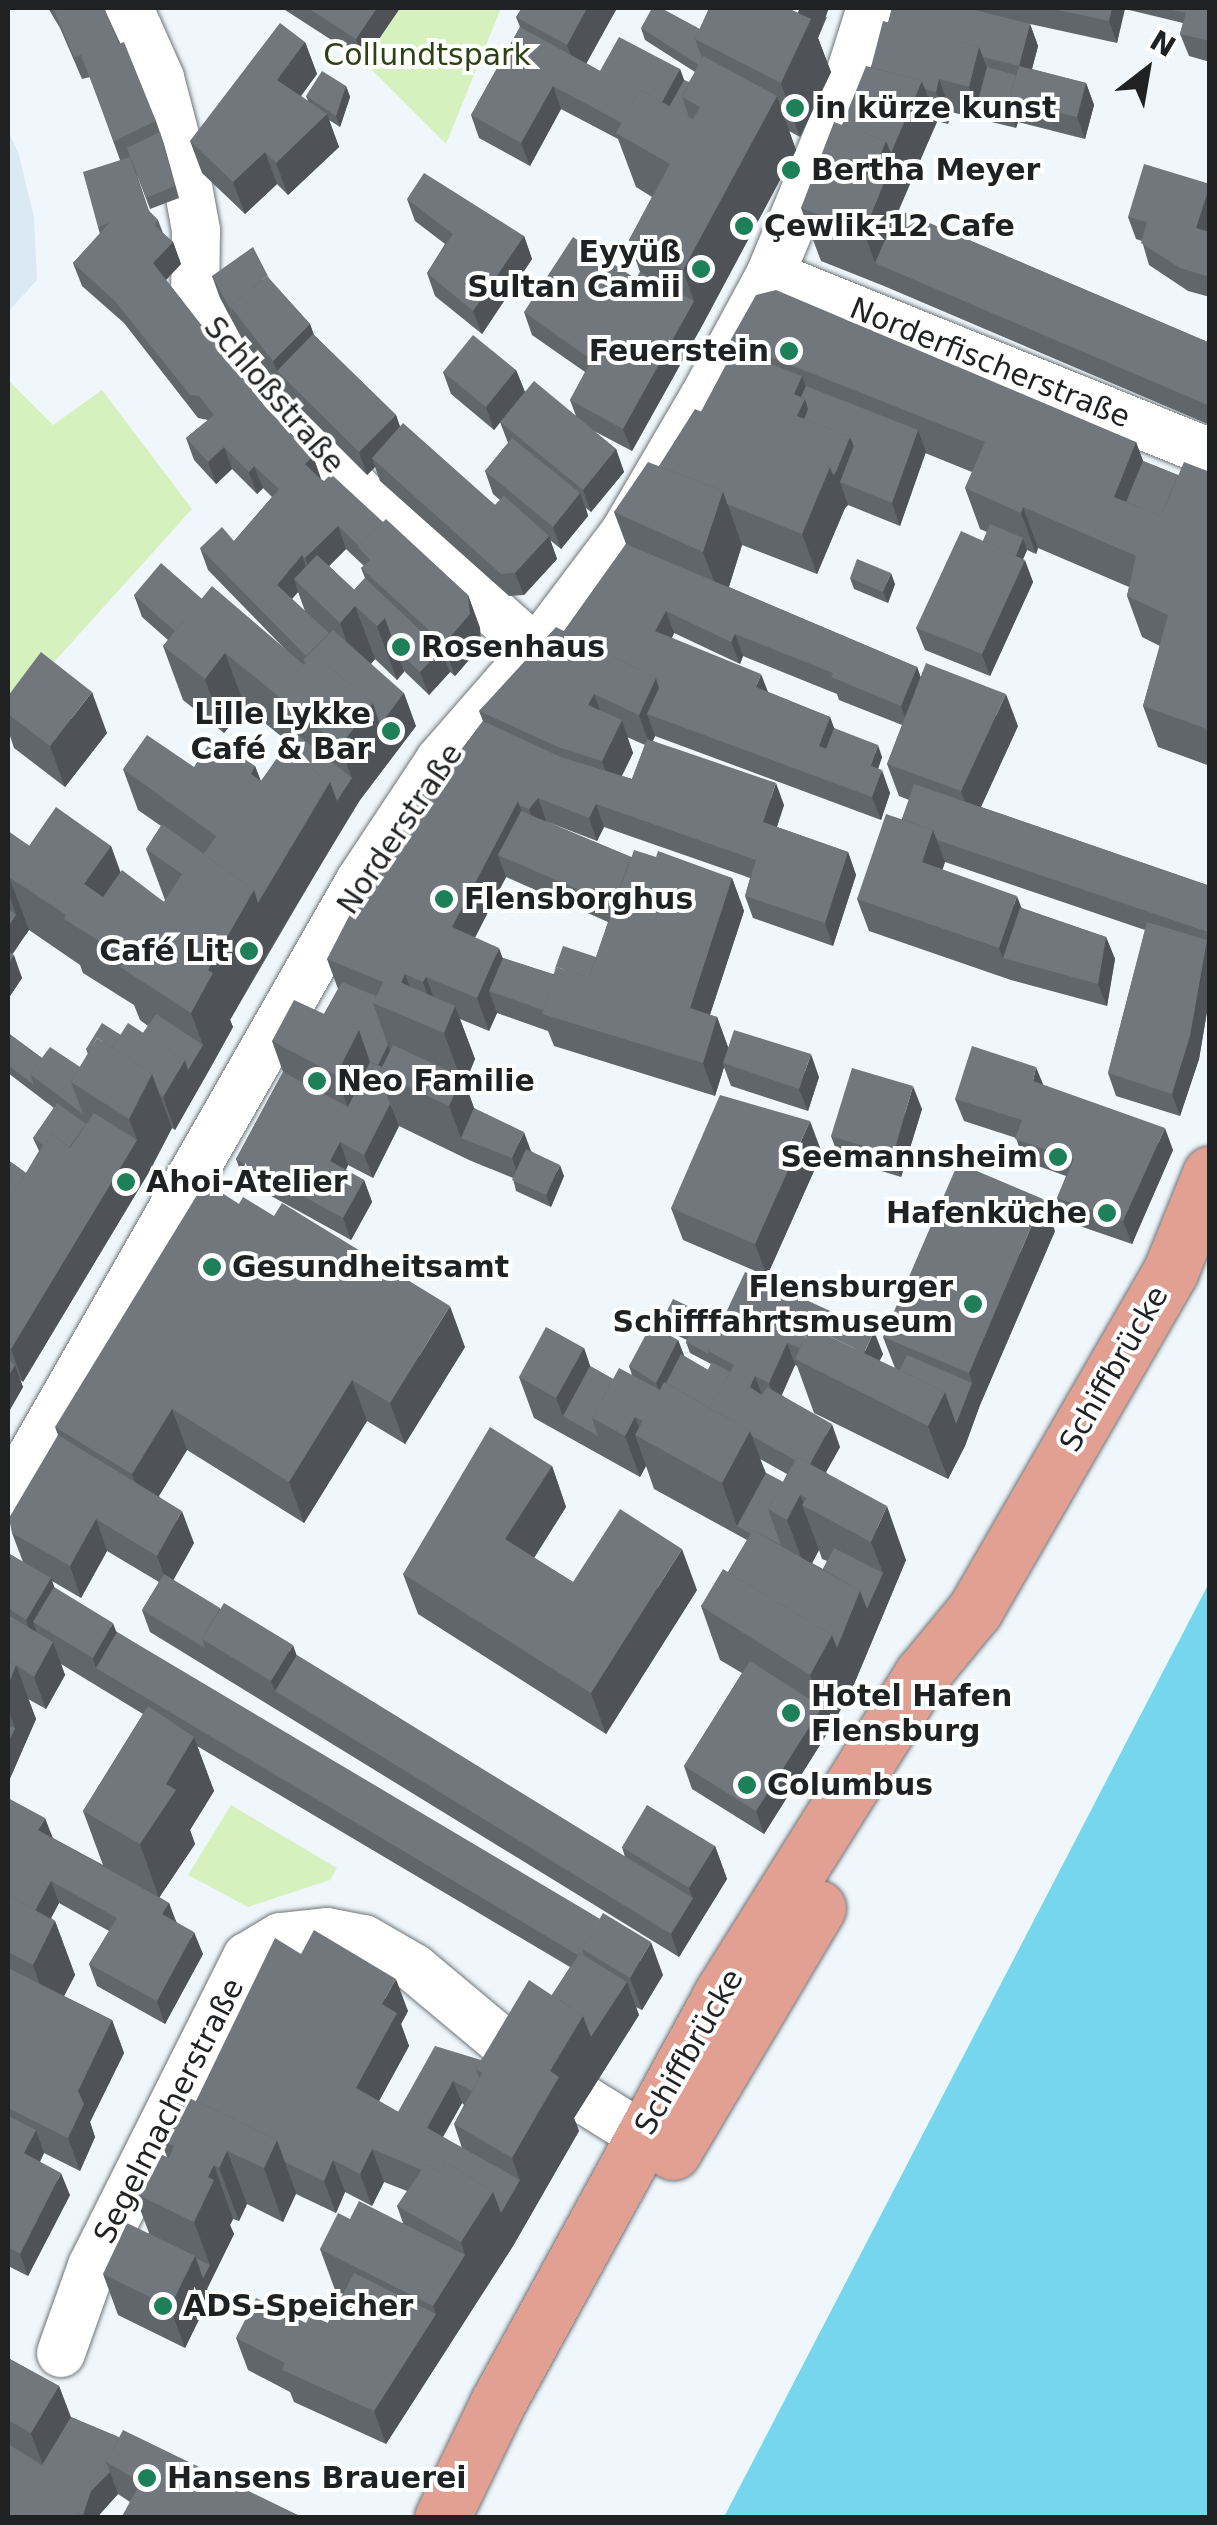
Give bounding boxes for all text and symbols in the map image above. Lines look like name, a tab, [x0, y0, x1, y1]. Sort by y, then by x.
north arrow	[1097, 20, 1197, 120]
text: N	[1144, 24, 1181, 64]
park label: Collundtspark	[323, 37, 531, 73]
place label: in kürze kunst	[815, 90, 1056, 126]
marker: in kürze kunst	[784, 97, 806, 119]
place label: Bertha Meyer	[811, 152, 1040, 188]
marker: Bertha Meyer	[780, 159, 802, 181]
place label: Çewlik-12 Cafe	[764, 208, 1015, 244]
marker: Çewlik-12 Cafe	[733, 215, 755, 237]
place label: Eyyüß Sultan Camii	[467, 234, 681, 304]
marker: Eyyüß Sultan Camii	[690, 258, 712, 280]
street label: Norderfischerstraße	[845, 290, 1135, 436]
street label: Schloßstraße	[196, 309, 352, 481]
place label: Feuerstein	[589, 333, 769, 369]
marker: Feuerstein	[778, 340, 800, 362]
place label: Rosenhaus	[421, 629, 605, 665]
marker: Rosenhaus	[390, 636, 412, 658]
place label: Lille Lykke Café & Bar	[190, 696, 371, 766]
marker: Lille Lykke Café & Bar	[380, 720, 402, 742]
street label: Norderstraße	[330, 737, 470, 921]
place label: Flensborghus	[464, 881, 693, 917]
marker: Flensborghus	[433, 888, 455, 910]
place label: Café Lit	[99, 933, 229, 969]
marker: Café Lit	[238, 940, 260, 962]
place label: Neo Familie	[337, 1063, 535, 1099]
marker: Neo Familie	[306, 1070, 328, 1092]
place label: Seemannsheim	[780, 1139, 1038, 1175]
marker: Seemannsheim	[1047, 1146, 1069, 1168]
place label: Ahoi-Atelier	[146, 1164, 348, 1200]
marker: Ahoi-Atelier	[115, 1171, 137, 1193]
place label: Hafenküche	[886, 1195, 1087, 1231]
marker: Hafenküche	[1096, 1202, 1118, 1224]
place label: Gesundheitsamt	[232, 1249, 509, 1285]
marker: Gesundheitsamt	[201, 1256, 223, 1278]
place label: Flensburger Schifffahrtsmuseum	[613, 1269, 953, 1340]
street label: Schiffbrücke	[1052, 1280, 1176, 1458]
marker: Flensburger Schifffahrtsmuseum	[962, 1293, 984, 1315]
place label: Hotel Hafen Flensburg	[811, 1678, 1012, 1748]
marker: Hotel Hafen Flensburg	[780, 1702, 802, 1724]
place label: Columbus	[767, 1767, 933, 1803]
marker: Columbus	[736, 1774, 758, 1796]
street label: Schiffbrücke	[627, 1963, 751, 2141]
street label: Segelmacherstraße	[87, 1972, 251, 2250]
place label: ADS-Speicher	[183, 2288, 413, 2324]
marker: ADS-Speicher	[152, 2295, 174, 2317]
place label: Hansens Brauerei	[167, 2460, 467, 2496]
marker: Hansens Brauerei	[136, 2467, 158, 2489]

